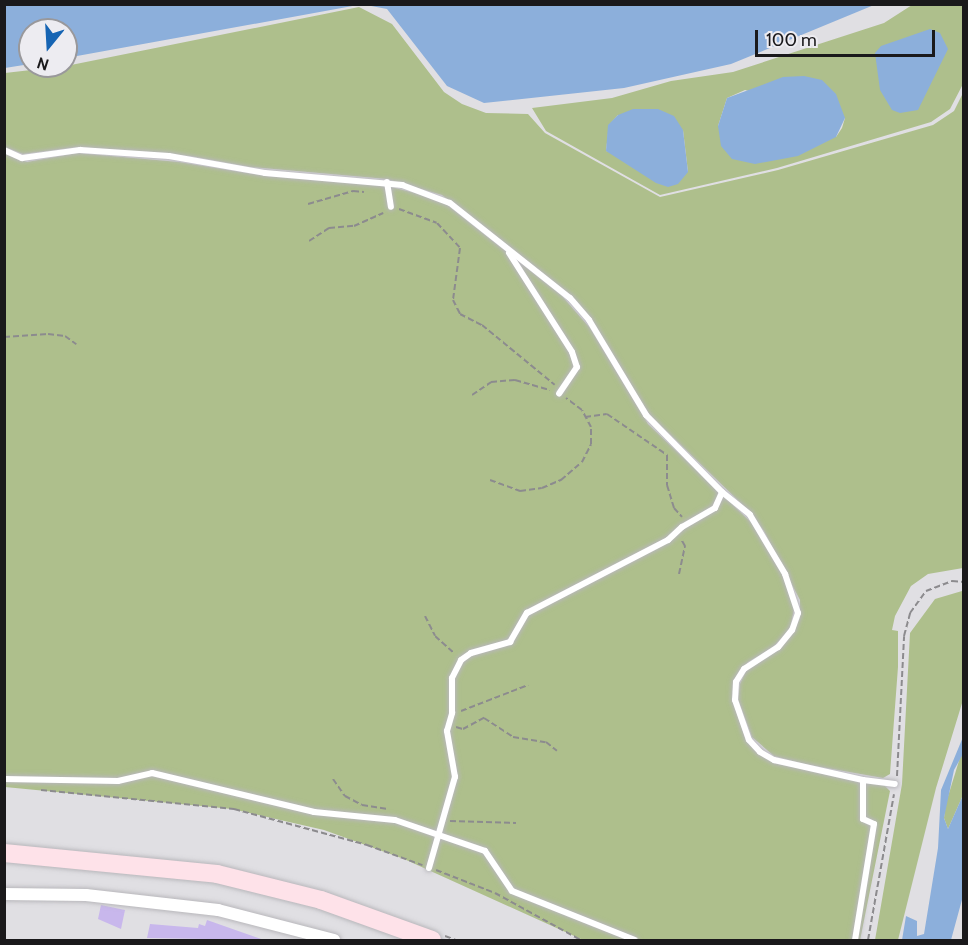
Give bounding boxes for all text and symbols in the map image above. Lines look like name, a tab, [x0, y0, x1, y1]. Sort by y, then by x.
north arrow	[18, 18, 78, 78]
scale bar	[758, 18, 938, 56]
text: 100 m	[766, 29, 817, 51]
text: N	[35, 53, 51, 74]

